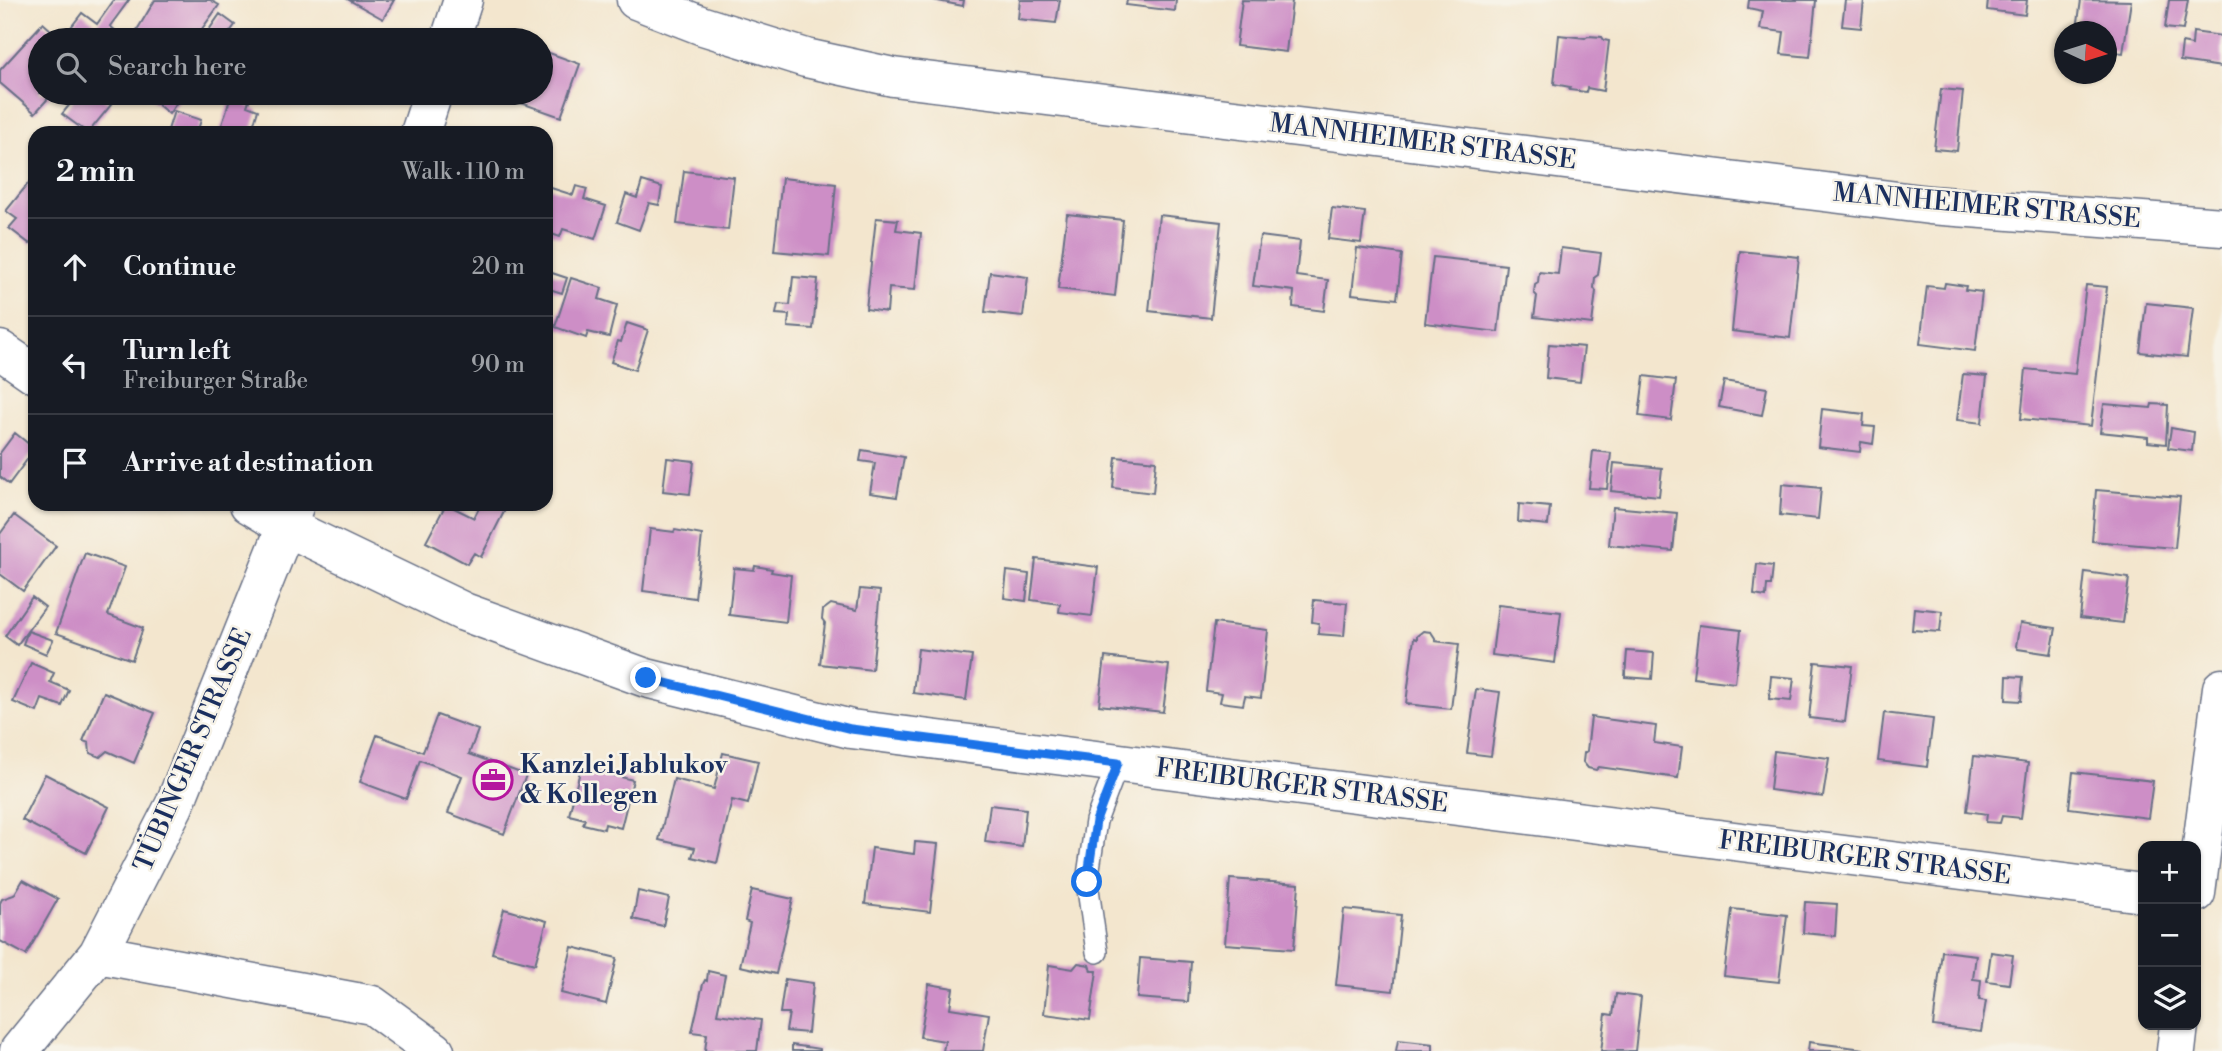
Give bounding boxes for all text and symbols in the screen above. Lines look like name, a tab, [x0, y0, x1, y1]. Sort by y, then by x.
north arrow	[2054, 21, 2117, 84]
search box	[28, 28, 553, 105]
icon: search	[52, 48, 90, 86]
text: Search here	[108, 51, 247, 83]
street label: MANNHEIMER STRASSE	[1268, 107, 1578, 177]
text: 2 min	[56, 153, 135, 191]
text: Walk · 110 m	[402, 158, 525, 186]
street label: MANNHEIMER STRASSE	[1832, 177, 2142, 235]
icon: ahead	[56, 248, 94, 286]
text: Continue	[123, 251, 236, 283]
text: 20 m	[472, 253, 525, 281]
text: Turn left	[123, 335, 231, 367]
icon: left	[56, 346, 94, 384]
text: 90 m	[471, 351, 525, 379]
text: Freiburger Straße	[123, 367, 308, 395]
icon: arrive	[56, 444, 94, 482]
text: Arrive at destination	[123, 447, 373, 479]
street label: TÜBINGER STRASSE	[126, 623, 259, 877]
route end	[630, 662, 661, 693]
place label: Kanzlei Jablukov & Kollegen	[520, 749, 729, 811]
street label: FREIBURGER STRASSE	[1154, 752, 1450, 820]
office icon: Kanzlei Jablukov & Kollegen	[472, 759, 514, 801]
street label: FREIBURGER STRASSE	[1717, 824, 2013, 892]
map controls	[2138, 841, 2201, 1030]
button: +	[2138, 841, 2201, 904]
route start	[1071, 866, 1102, 897]
button: −	[2138, 904, 2201, 967]
button: layers	[2138, 967, 2201, 1030]

